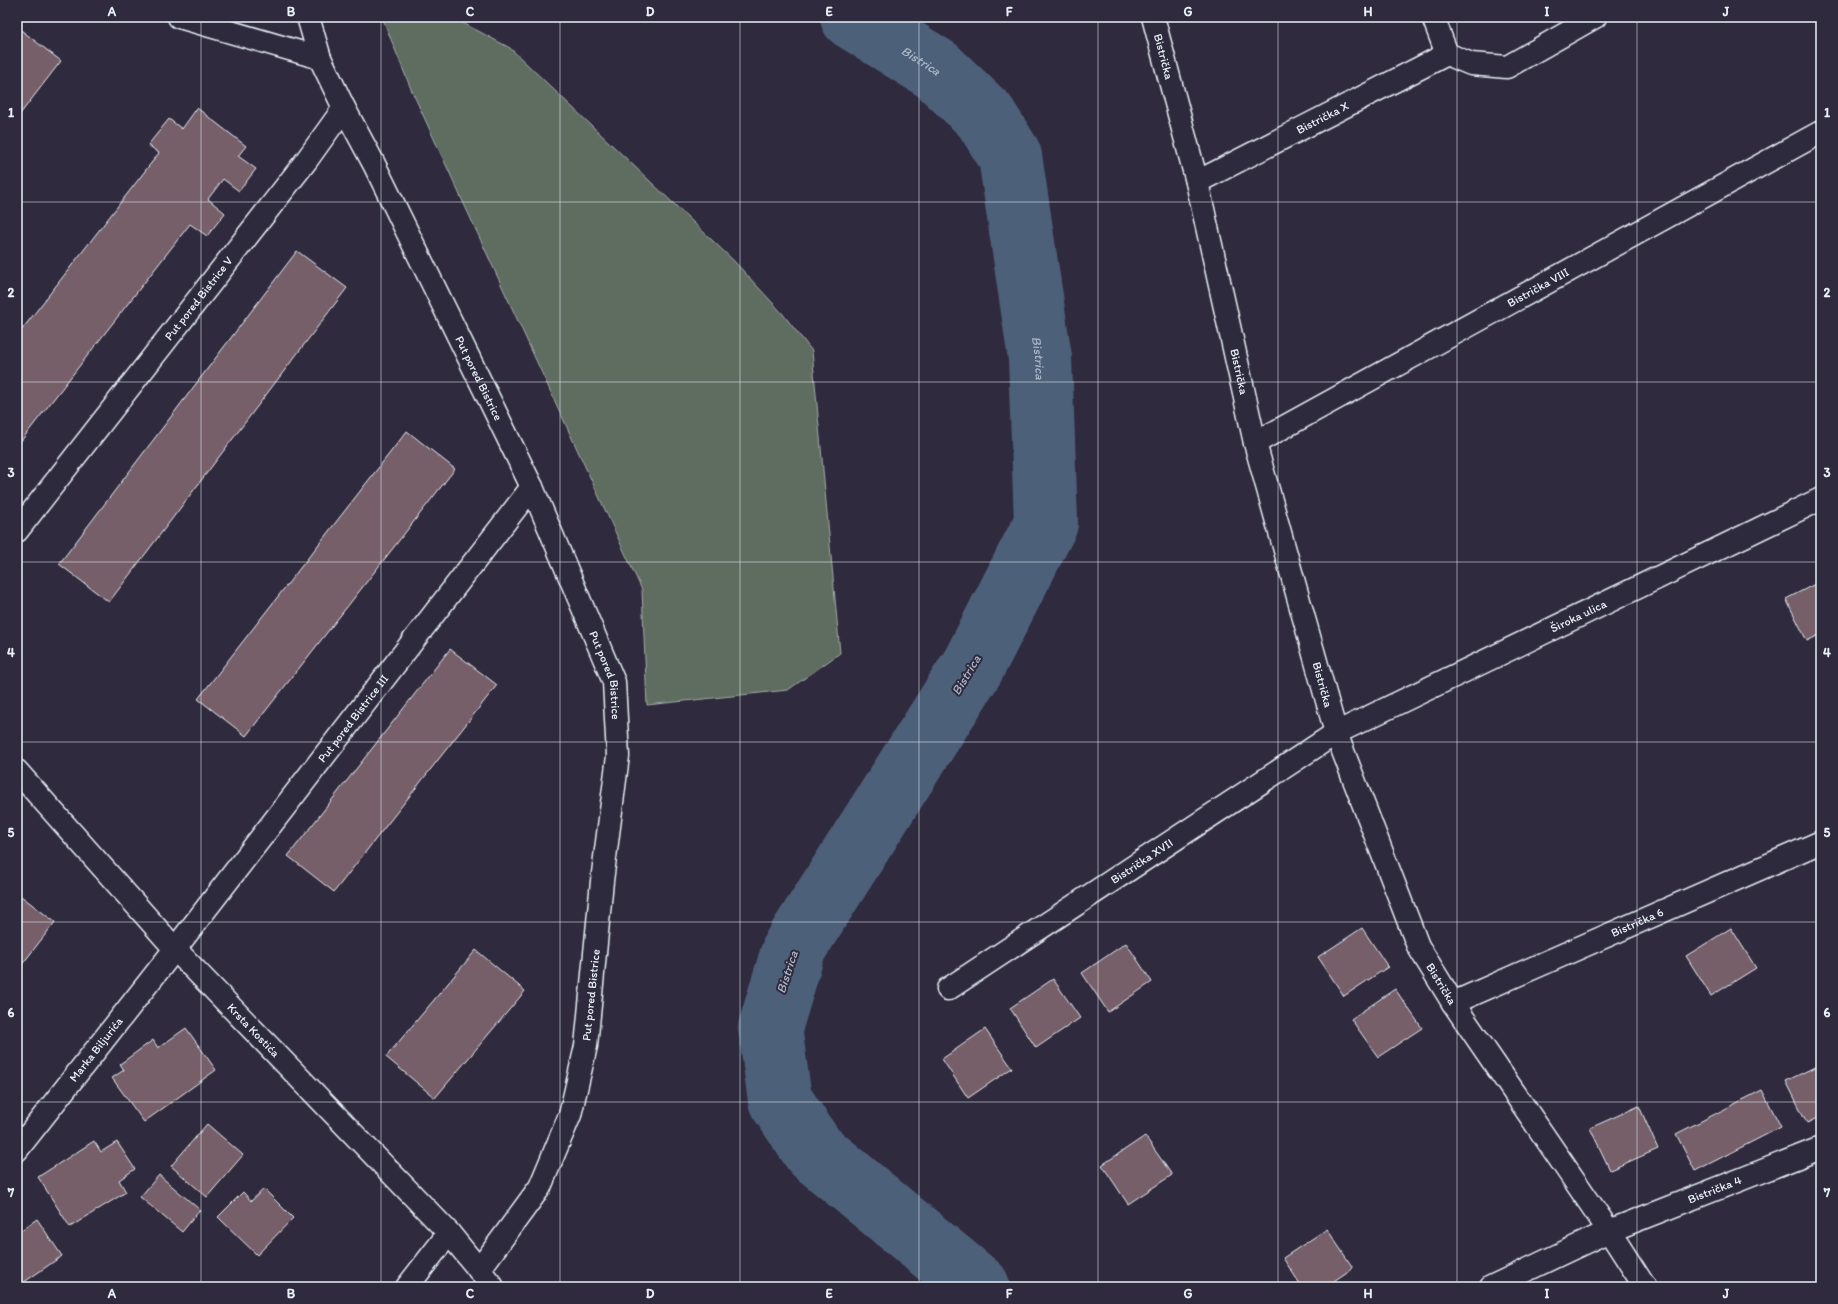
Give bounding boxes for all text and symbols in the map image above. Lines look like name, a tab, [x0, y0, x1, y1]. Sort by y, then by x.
text: A	[107, 4, 117, 19]
text: B	[287, 4, 296, 19]
text: C	[466, 4, 475, 19]
text: D	[646, 4, 655, 19]
text: E	[825, 4, 833, 19]
text: F	[1006, 4, 1013, 19]
text: G	[1184, 4, 1193, 19]
text: H	[1364, 4, 1373, 19]
text: I	[1545, 4, 1550, 19]
text: J	[1722, 4, 1730, 19]
street label: Bistrička	[1151, 32, 1177, 82]
water label: Bistrica	[899, 42, 945, 78]
street label: Bistrička X	[1294, 98, 1351, 137]
text: 1	[8, 105, 14, 120]
text: 1	[1824, 105, 1830, 120]
street label: Put pored Bistrice V	[162, 254, 236, 343]
street label: Bistrička VIII	[1505, 265, 1571, 310]
text: 2	[8, 285, 15, 300]
text: 2	[1824, 285, 1831, 300]
street label: Put pored Bistrice	[452, 334, 505, 423]
water label: Bistrica	[1029, 335, 1048, 380]
street label: Bistrička	[1227, 347, 1251, 397]
text: 3	[7, 465, 15, 480]
text: 3	[1823, 465, 1831, 480]
street label: Široka ulica	[1548, 596, 1610, 636]
street label: Put pored Bistrice	[586, 629, 623, 720]
text: 4	[7, 645, 15, 660]
text: 4	[1823, 645, 1831, 660]
water label: Bistrica	[948, 652, 984, 698]
street label: Bistrička	[1309, 660, 1336, 710]
street label: Put pored Bistrice III	[315, 672, 391, 765]
text: 5	[8, 825, 15, 840]
text: 5	[1824, 825, 1831, 840]
street label: Bistrička XVII	[1108, 836, 1175, 887]
street label: Bistrička 6	[1609, 905, 1665, 940]
street label: Put pored Bistrice	[579, 948, 603, 1042]
water label: Bistrica	[773, 949, 801, 995]
street label: Bistrička	[1423, 960, 1460, 1008]
street label: Krsta Kostića	[224, 1000, 283, 1061]
text: 6	[8, 1005, 15, 1020]
text: 6	[1824, 1005, 1831, 1020]
street label: Marka Biljurića	[66, 1014, 126, 1084]
street label: Bistrička 4	[1686, 1173, 1743, 1206]
text: 7	[7, 1185, 15, 1200]
text: 7	[1823, 1185, 1831, 1200]
text: A	[107, 1286, 117, 1301]
text: B	[287, 1286, 296, 1301]
text: C	[466, 1286, 475, 1301]
text: D	[646, 1286, 655, 1301]
text: E	[825, 1286, 833, 1301]
text: F	[1006, 1286, 1013, 1301]
text: G	[1184, 1286, 1193, 1301]
text: H	[1364, 1286, 1373, 1301]
text: I	[1545, 1286, 1550, 1301]
text: J	[1722, 1286, 1730, 1301]

